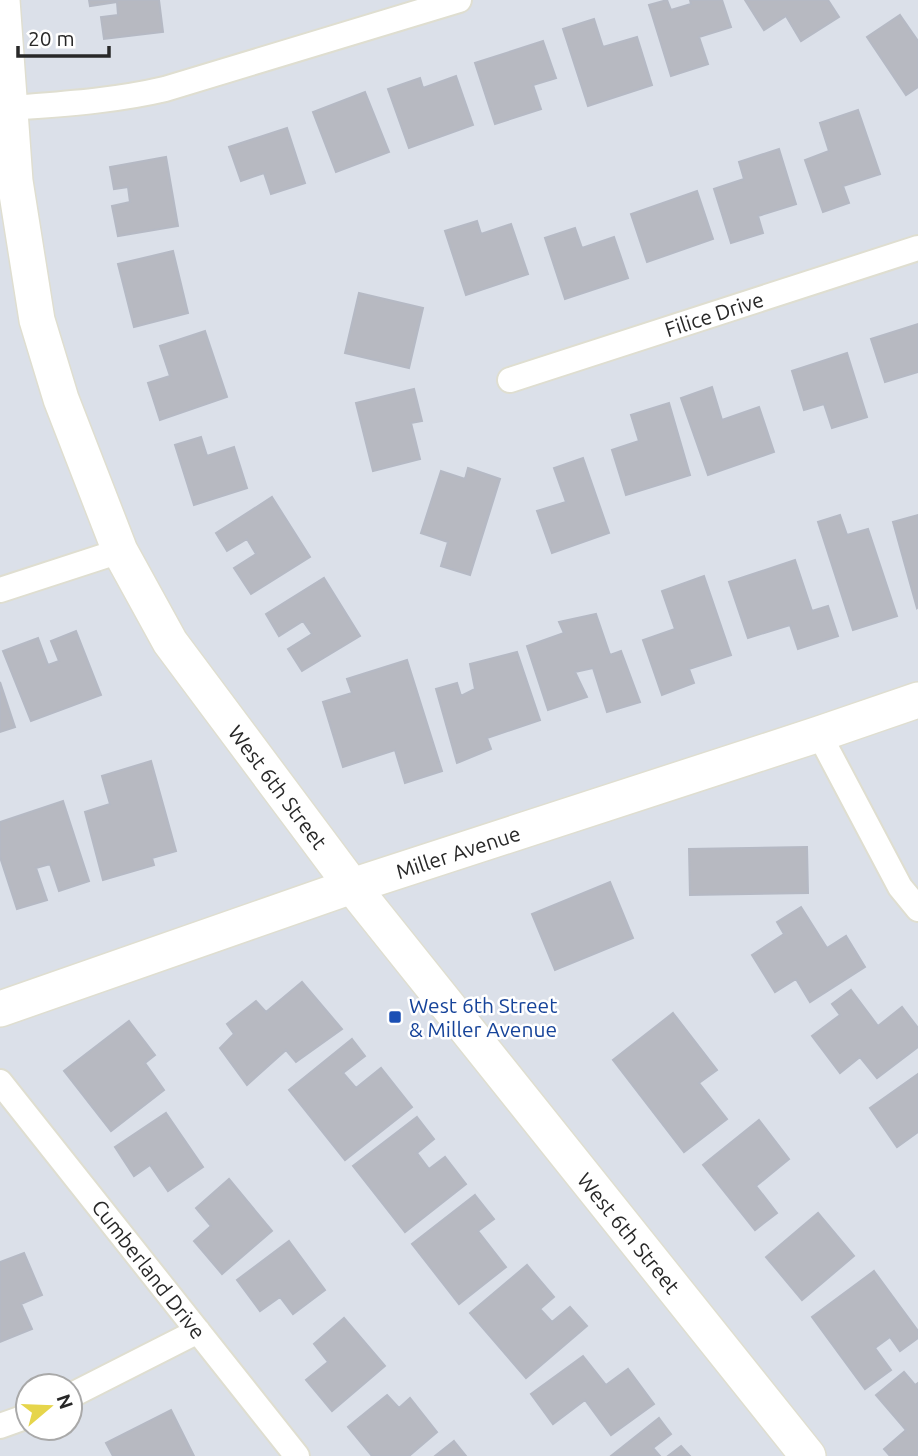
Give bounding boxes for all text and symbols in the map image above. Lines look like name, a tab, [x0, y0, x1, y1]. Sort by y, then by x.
scale bar	[18, 14, 108, 58]
text: 20 m	[28, 26, 75, 50]
street label: Filice Drive	[662, 287, 766, 341]
street label: West 6th Street	[224, 721, 332, 853]
street label: Miller Avenue	[393, 821, 523, 883]
place label: West 6th Street & Miller Avenue	[409, 993, 557, 1041]
marker: West 6th Street & Miller Avenue	[387, 1009, 403, 1025]
street label: West 6th Street	[573, 1168, 685, 1298]
street label: Cumberland Drive	[87, 1195, 211, 1343]
north arrow	[14, 1372, 84, 1442]
text: N	[52, 1391, 78, 1412]

